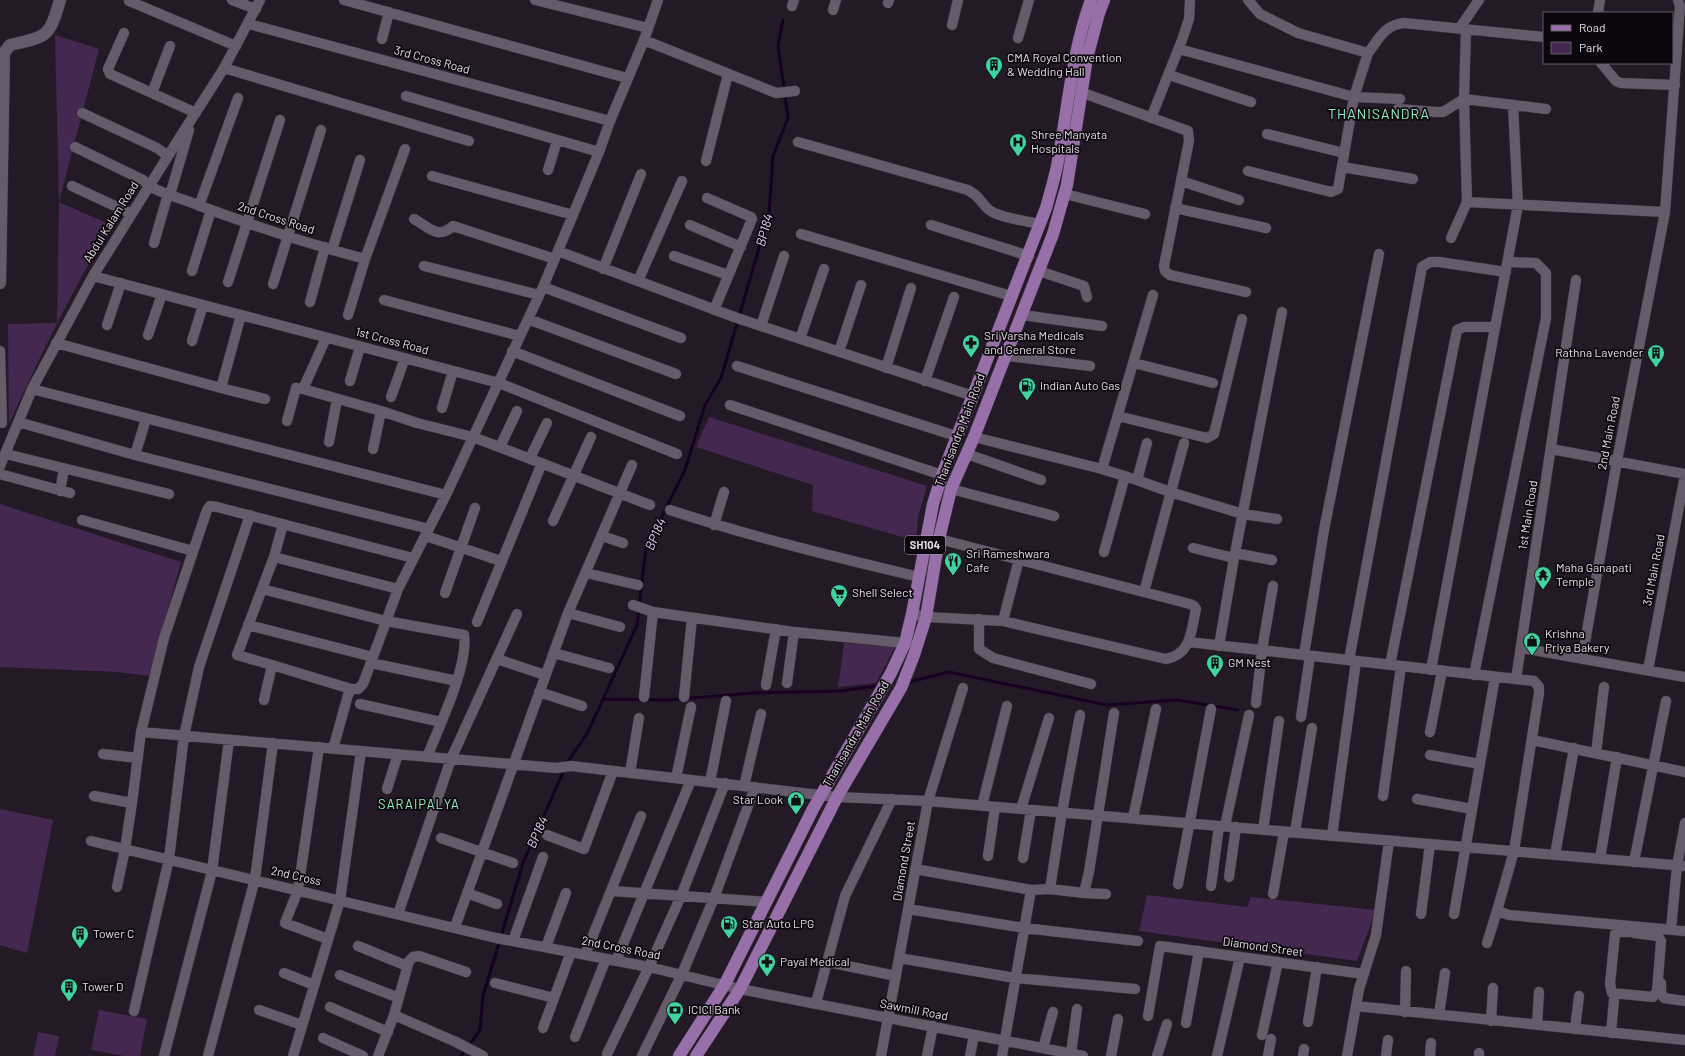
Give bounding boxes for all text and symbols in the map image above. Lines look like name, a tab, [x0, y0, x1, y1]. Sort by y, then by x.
legend	[1543, 12, 1673, 64]
text: Road	[1579, 20, 1606, 34]
text: Park	[1579, 40, 1603, 54]
street label: 3rd Cross Road	[393, 42, 472, 76]
place label: CMA Royal Convention & Wedding Hall	[1007, 50, 1122, 78]
building icon: CMA Royal Convention & Wedding Hall	[984, 55, 1004, 80]
district label: THANISANDRA	[1328, 105, 1430, 122]
place label: Shree Manyata Hospitals	[1031, 127, 1107, 155]
hospital icon: Shree Manyata Hospitals	[1008, 132, 1028, 157]
street label: Abdul Kalam Road	[80, 178, 141, 265]
street label: 2nd Cross Road	[236, 198, 317, 236]
water label: BP184	[752, 212, 776, 248]
street label: 1st Cross Road	[354, 324, 430, 357]
place label: Sri Varsha Medicals and General Store	[984, 328, 1084, 356]
pharmacy icon: Sri Varsha Medicals and General Store	[961, 333, 981, 358]
building icon: Rathna Lavender	[1646, 343, 1666, 368]
place label: Rathna Lavender	[1555, 345, 1644, 359]
street label: Thanisandra Main Road	[931, 371, 987, 488]
fuel station icon: Indian Auto Gas	[1017, 376, 1037, 401]
place label: Indian Auto Gas	[1040, 378, 1120, 392]
street label: 2nd Main Road	[1594, 395, 1622, 471]
street label: 1st Main Road	[1515, 479, 1539, 550]
water label: BP184	[641, 515, 669, 552]
street label: 3rd Main Road	[1639, 533, 1667, 607]
road number: SH104	[905, 536, 945, 554]
place label: Sri Rameshwara Cafe	[966, 546, 1050, 574]
restaurant icon: Sri Rameshwara Cafe	[943, 551, 963, 576]
place label: Maha Ganapati Temple	[1556, 560, 1632, 588]
temple icon: Maha Ganapati Temple	[1533, 565, 1553, 590]
supermarket icon: Shell Select	[829, 583, 849, 608]
place label: Shell Select	[852, 585, 913, 599]
place label: Krishna Priya Bakery	[1545, 626, 1610, 654]
shop icon: Krishna Priya Bakery	[1522, 631, 1542, 656]
building icon: GM Nest	[1205, 653, 1225, 678]
place label: GM Nest	[1228, 655, 1271, 669]
street label: Thanisandra Main Road	[819, 678, 891, 789]
shop icon: Star Look	[786, 790, 806, 815]
place label: Star Look	[733, 792, 783, 806]
district label: SARAIPALYA	[378, 796, 460, 812]
water label: BP184	[523, 813, 551, 850]
street label: Diamond Street	[889, 820, 917, 902]
street label: 2nd Cross	[270, 862, 323, 888]
fuel station icon: Star Auto LPG	[719, 914, 739, 939]
place label: Star Auto LPG	[742, 916, 814, 930]
building icon: Tower C	[70, 924, 90, 949]
place label: Tower C	[93, 926, 134, 940]
street label: 2nd Cross Road	[580, 932, 662, 962]
street label: Diamond Street	[1222, 933, 1304, 959]
pharmacy icon: Payal Medical	[757, 952, 777, 977]
place label: Payal Medical	[780, 954, 850, 968]
building icon: Tower D	[59, 977, 79, 1002]
place label: Tower D	[82, 979, 123, 993]
street label: Sawmill Road	[879, 996, 949, 1022]
bank icon: ICICI Bank	[665, 1000, 685, 1025]
place label: ICICI Bank	[688, 1002, 740, 1016]

